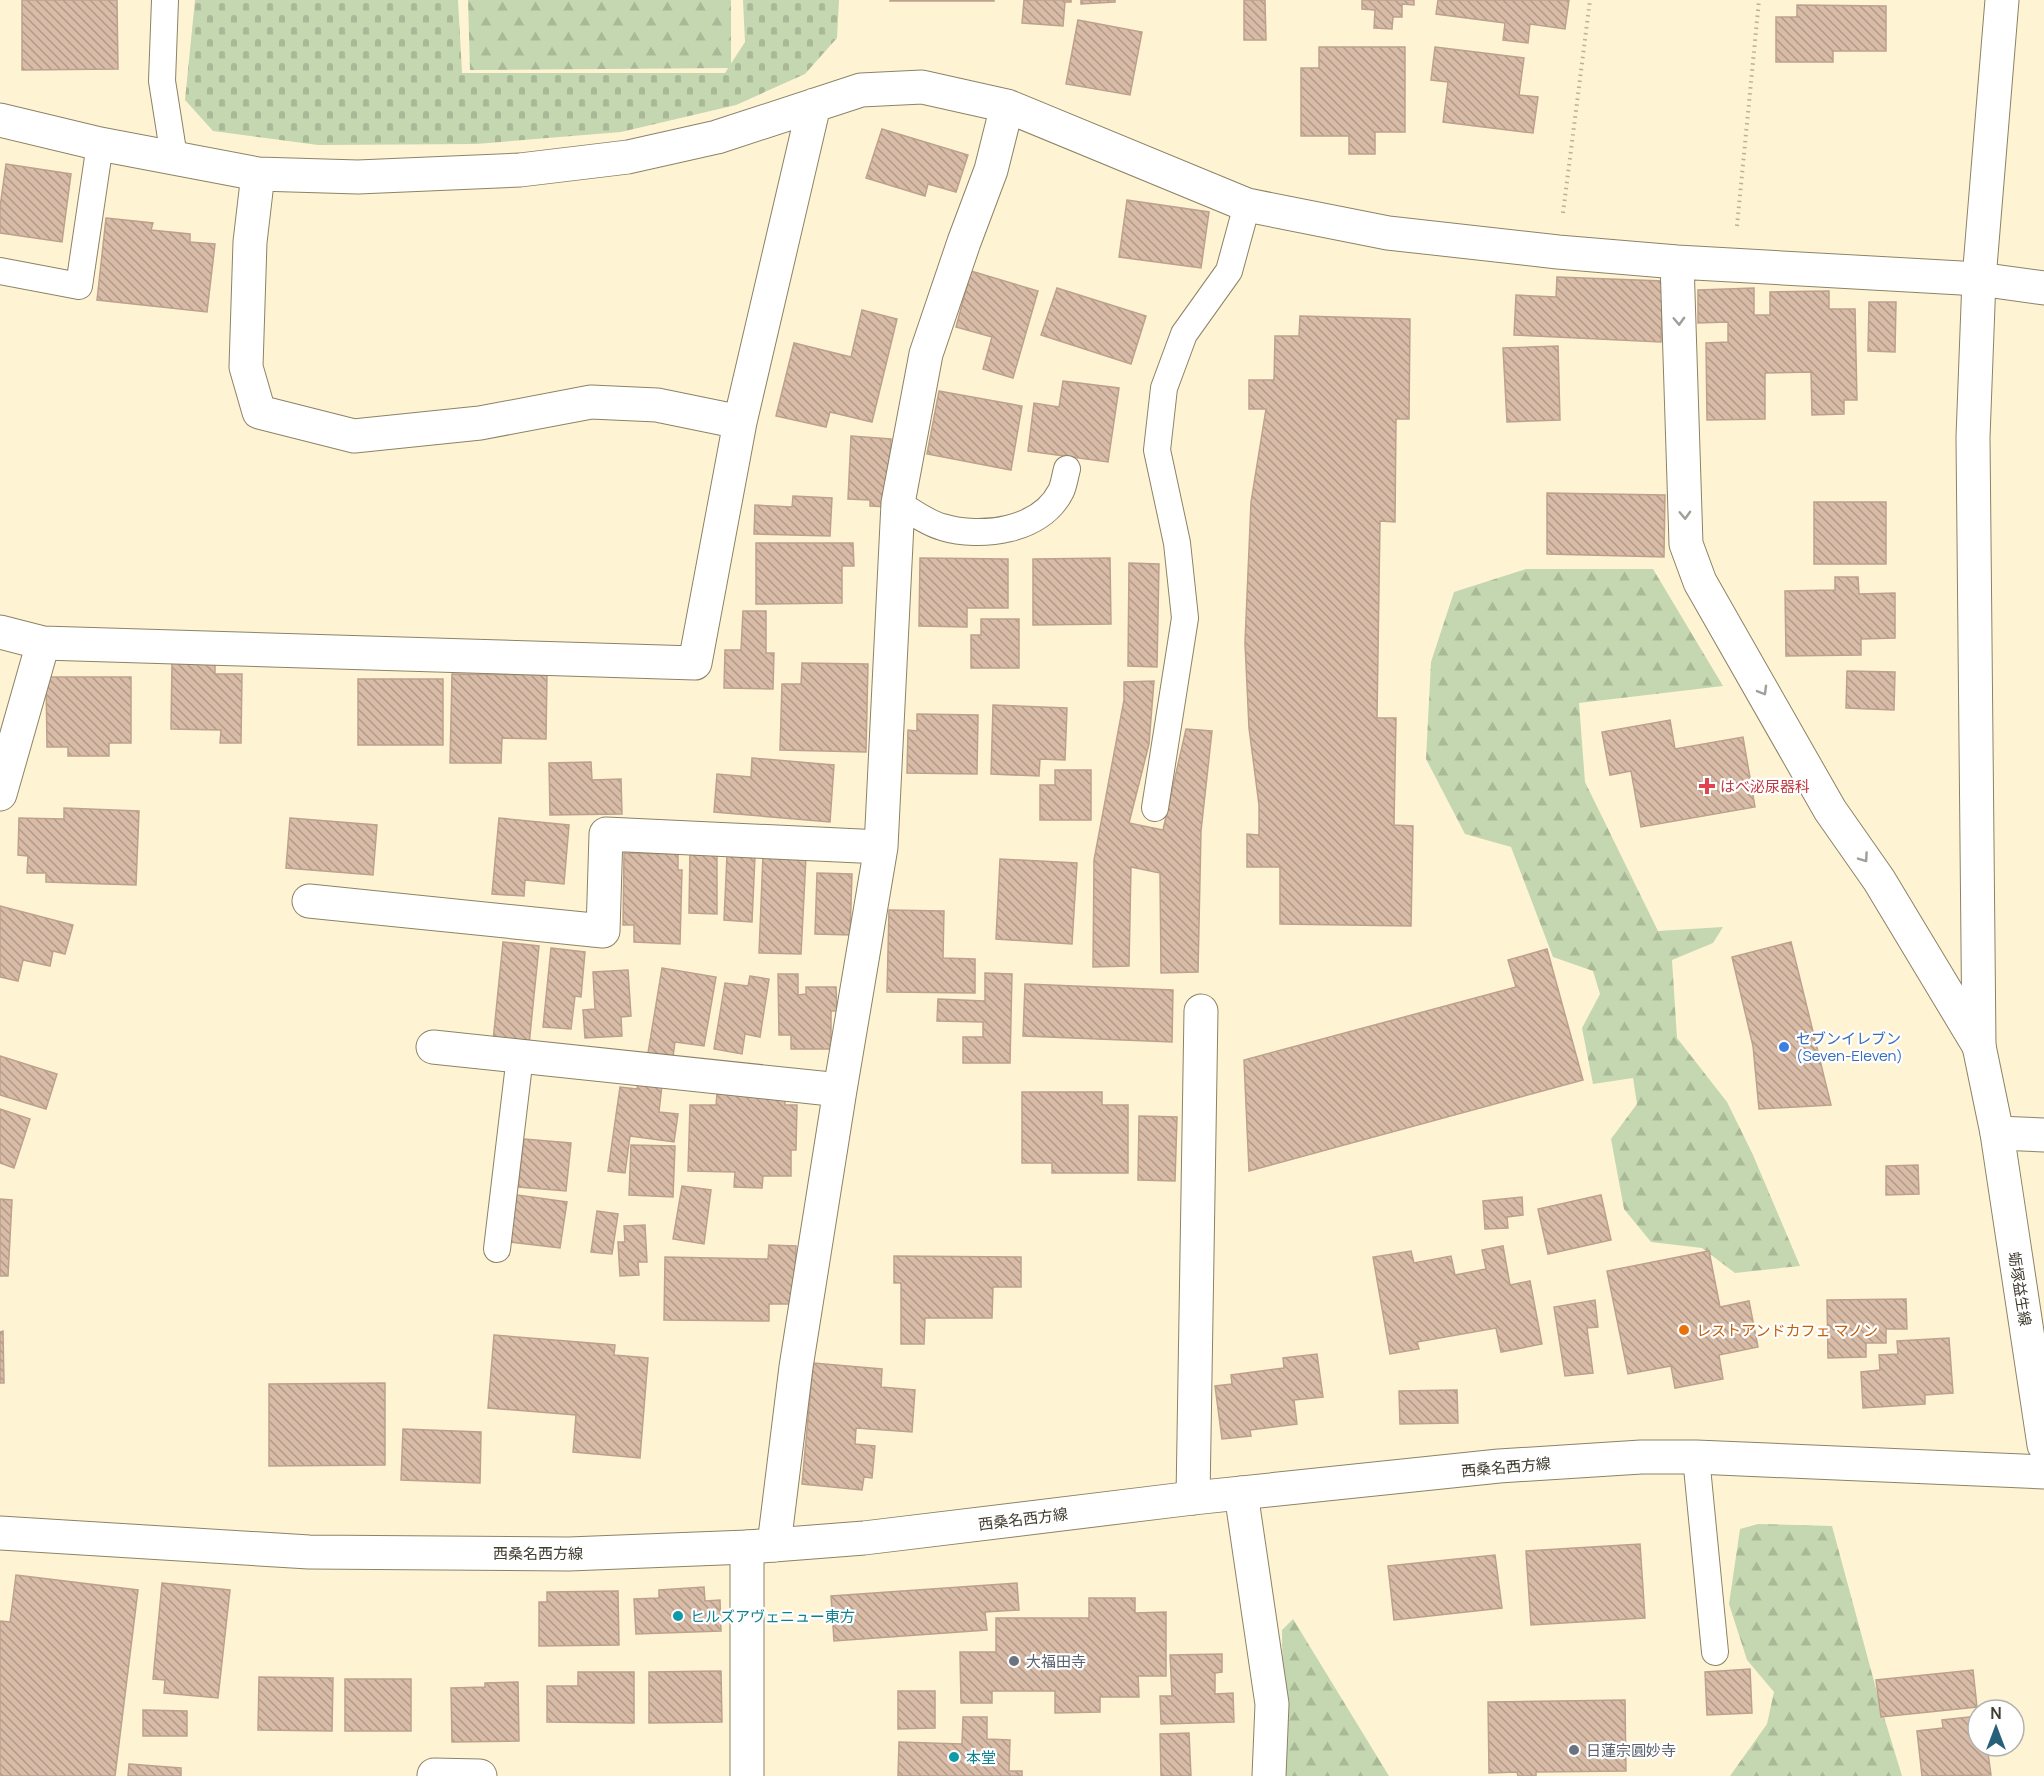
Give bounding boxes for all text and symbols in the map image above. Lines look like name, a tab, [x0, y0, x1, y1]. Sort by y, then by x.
one-way arrow	[1673, 316, 1686, 325]
one-way arrow	[1679, 511, 1692, 520]
one-way arrow	[1755, 685, 1767, 696]
place label: はべ泌尿器科	[1720, 776, 1810, 797]
marker: はべ泌尿器科	[1698, 777, 1716, 795]
one-way arrow	[1857, 851, 1868, 862]
place label: セブンイレブン (Seven-Eleven)	[1796, 1028, 1903, 1066]
marker: セブンイレブン (Seven-Eleven)	[1777, 1040, 1791, 1054]
street label: 蛎塚益生線	[2004, 1250, 2036, 1328]
place label: レストアンドカフェ マノン	[1696, 1320, 1878, 1341]
marker: レストアンドカフェ マノン	[1677, 1323, 1691, 1337]
street label: 西桑名西方線	[1460, 1453, 1552, 1481]
street label: 西桑名西方線	[977, 1503, 1069, 1535]
street label: 西桑名西方線	[493, 1543, 583, 1564]
place label: ヒルズアヴェニュー東方	[690, 1606, 855, 1627]
marker: ヒルズアヴェニュー東方	[671, 1609, 685, 1623]
place label: 大福田寺	[1026, 1651, 1086, 1672]
marker: 大福田寺	[1007, 1654, 1021, 1668]
north arrow	[1966, 1698, 2026, 1758]
text: N	[1990, 1702, 2002, 1724]
place label: 日蓮宗圓妙寺	[1586, 1740, 1676, 1761]
marker: 日蓮宗圓妙寺	[1567, 1743, 1581, 1757]
place label: 本堂	[966, 1747, 996, 1768]
marker: 本堂	[947, 1750, 961, 1764]

